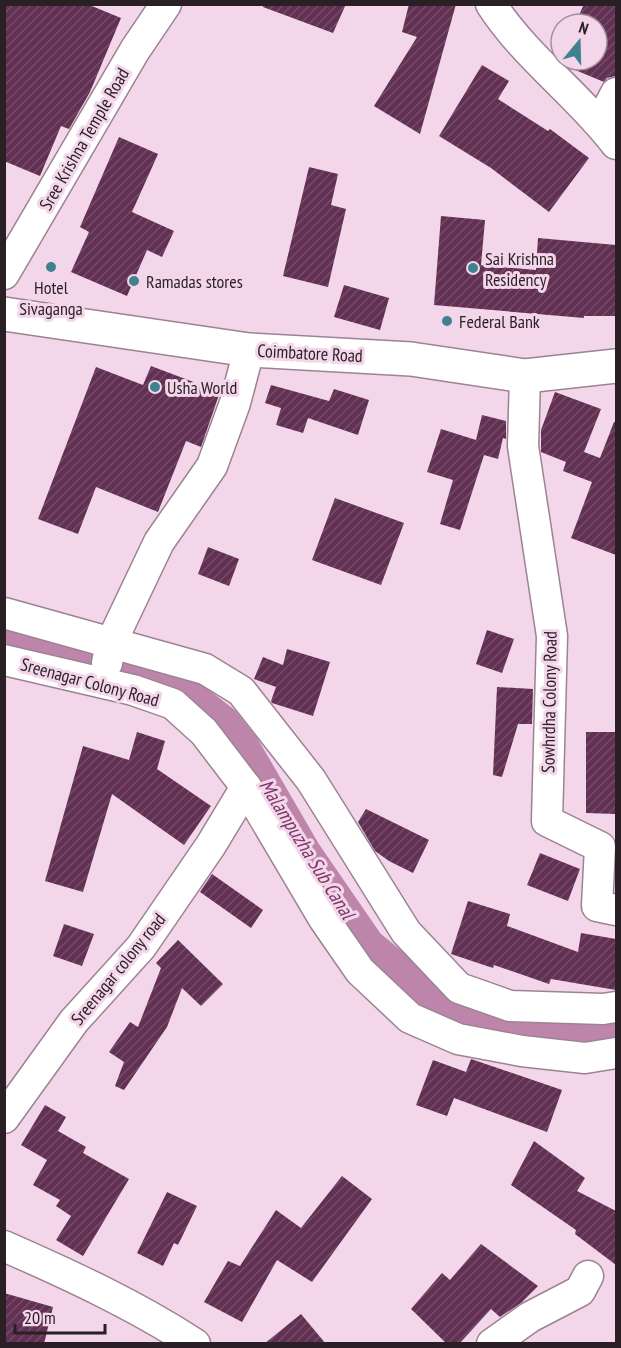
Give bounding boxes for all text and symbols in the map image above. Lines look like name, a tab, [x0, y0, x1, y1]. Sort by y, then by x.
north arrow	[549, 12, 609, 72]
text: N	[577, 17, 591, 39]
street label: Sree Krishna Temple Road	[34, 64, 134, 214]
place label: Sai Krishna Residency	[485, 247, 554, 291]
marker: Hotel Sivaganga	[44, 260, 58, 274]
marker: Sai Krishna Residency	[466, 261, 480, 275]
place label: Ramadas stores	[146, 270, 243, 293]
marker: Ramadas stores	[127, 274, 141, 288]
place label: Hotel Sivaganga	[19, 276, 83, 320]
place label: Federal Bank	[459, 310, 540, 333]
marker: Federal Bank	[440, 314, 454, 328]
street label: Coimbatore Road	[257, 339, 363, 367]
place label: Usha World	[167, 376, 237, 399]
marker: Usha World	[148, 380, 162, 394]
street label: Sowhrdha Colony Road	[536, 631, 562, 773]
street label: Sreenagar Colony Road	[18, 652, 162, 712]
water label: Malampuzha Sub Canal	[253, 774, 362, 926]
street label: Sreenagar colony road	[66, 908, 170, 1030]
scale bar	[15, 1297, 105, 1335]
text: 20 m	[24, 1306, 56, 1329]

